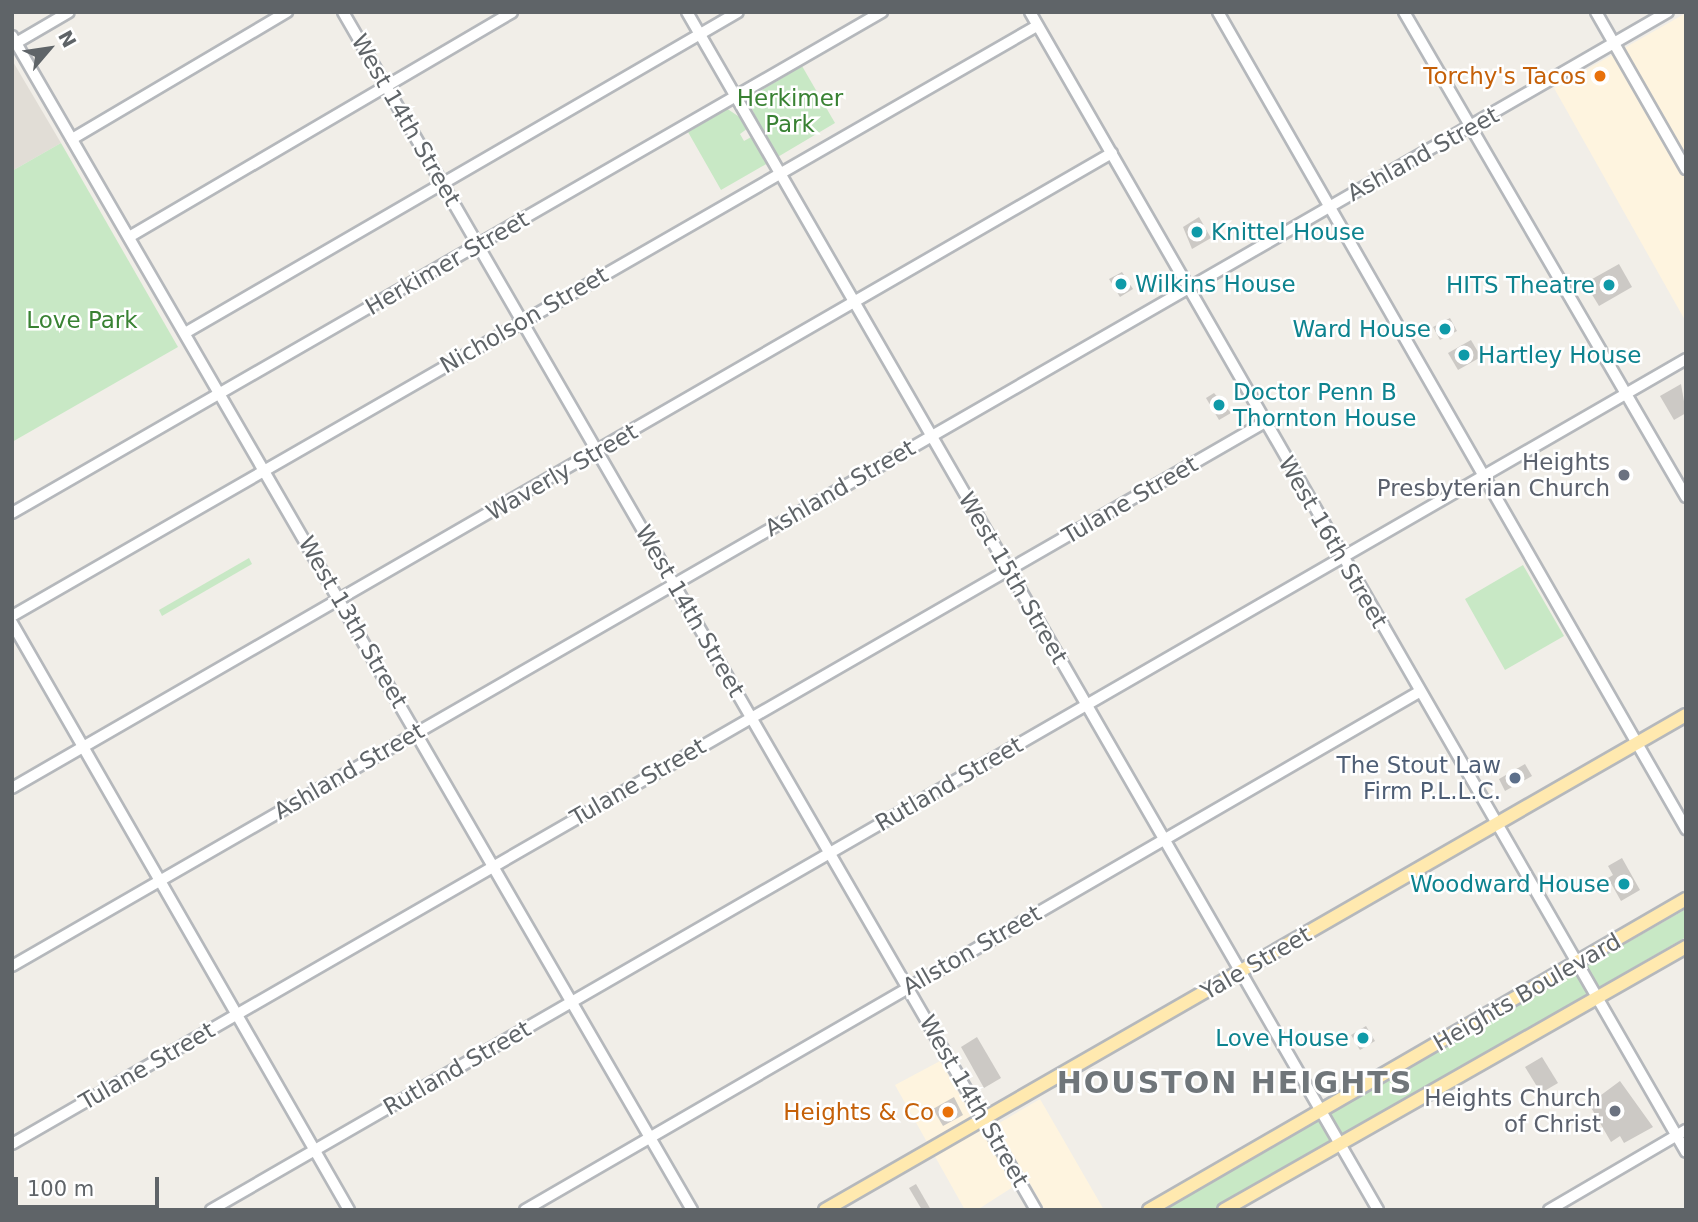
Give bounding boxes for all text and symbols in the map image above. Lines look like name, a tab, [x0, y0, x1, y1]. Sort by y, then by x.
north arrow	[14, 14, 84, 84]
text: N	[54, 27, 81, 51]
street label: West 14th Street	[346, 29, 466, 211]
place label: Torchy's Tacos	[1423, 62, 1586, 90]
marker: Torchy's Tacos	[1592, 68, 1608, 84]
park label: Herkimer Park	[737, 84, 843, 138]
street label: Ashland Street	[1342, 101, 1504, 207]
street label: Herkimer Street	[361, 205, 533, 321]
place label: Knittel House	[1211, 218, 1365, 246]
marker: Knittel House	[1189, 224, 1205, 240]
street label: Nicholson Street	[435, 261, 613, 379]
place label: Wilkins House	[1135, 270, 1296, 298]
place label: HITS Theatre	[1446, 271, 1595, 299]
marker: Wilkins House	[1113, 276, 1129, 292]
marker: HITS Theatre	[1601, 277, 1617, 293]
park label: Love Park	[26, 306, 138, 334]
place label: Ward House	[1293, 315, 1431, 343]
marker: Ward House	[1437, 321, 1453, 337]
place label: Hartley House	[1478, 341, 1641, 369]
marker: Hartley House	[1456, 347, 1472, 363]
place label: Doctor Penn B Thornton House	[1233, 378, 1416, 432]
marker: Doctor Penn B Thornton House	[1211, 397, 1227, 413]
street label: Waverly Street	[482, 418, 642, 526]
street label: Ashland Street	[760, 434, 920, 542]
place label: Heights Presbyterian Church	[1377, 448, 1610, 502]
street label: Tulane Street	[1057, 450, 1203, 550]
street label: West 16th Street	[1273, 451, 1393, 633]
marker: Heights Presbyterian Church	[1616, 467, 1632, 483]
street label: West 15th Street	[953, 487, 1073, 669]
street label: West 14th Street	[630, 520, 750, 702]
street label: West 13th Street	[293, 531, 413, 713]
street label: Ashland Street	[269, 717, 429, 825]
street label: Rutland Street	[870, 731, 1028, 837]
street label: Tulane Street	[565, 732, 711, 832]
place label: The Stout Law Firm P.L.L.C.	[1337, 751, 1501, 805]
marker: The Stout Law Firm P.L.L.C.	[1507, 770, 1523, 786]
place label: Woodward House	[1410, 870, 1610, 898]
marker: Woodward House	[1616, 876, 1632, 892]
street label: Allston Street	[898, 899, 1046, 1001]
street label: Yale Street	[1196, 920, 1316, 1006]
street label: Heights Boulevard	[1428, 927, 1626, 1057]
street label: West 14th Street	[914, 1010, 1034, 1192]
street label: Rutland Street	[378, 1015, 536, 1121]
street label: Tulane Street	[74, 1016, 220, 1116]
place label: Love House	[1215, 1024, 1349, 1052]
marker: Love House	[1355, 1030, 1371, 1046]
district label: HOUSTON HEIGHTS	[1059, 1065, 1411, 1101]
place label: Heights Church of Christ	[1424, 1084, 1601, 1138]
place label: Heights & Co	[783, 1098, 934, 1126]
marker: Heights Church of Christ	[1607, 1103, 1623, 1119]
marker: Heights & Co	[940, 1104, 956, 1120]
scale bar	[18, 1162, 163, 1206]
text: 100 m	[27, 1177, 94, 1201]

